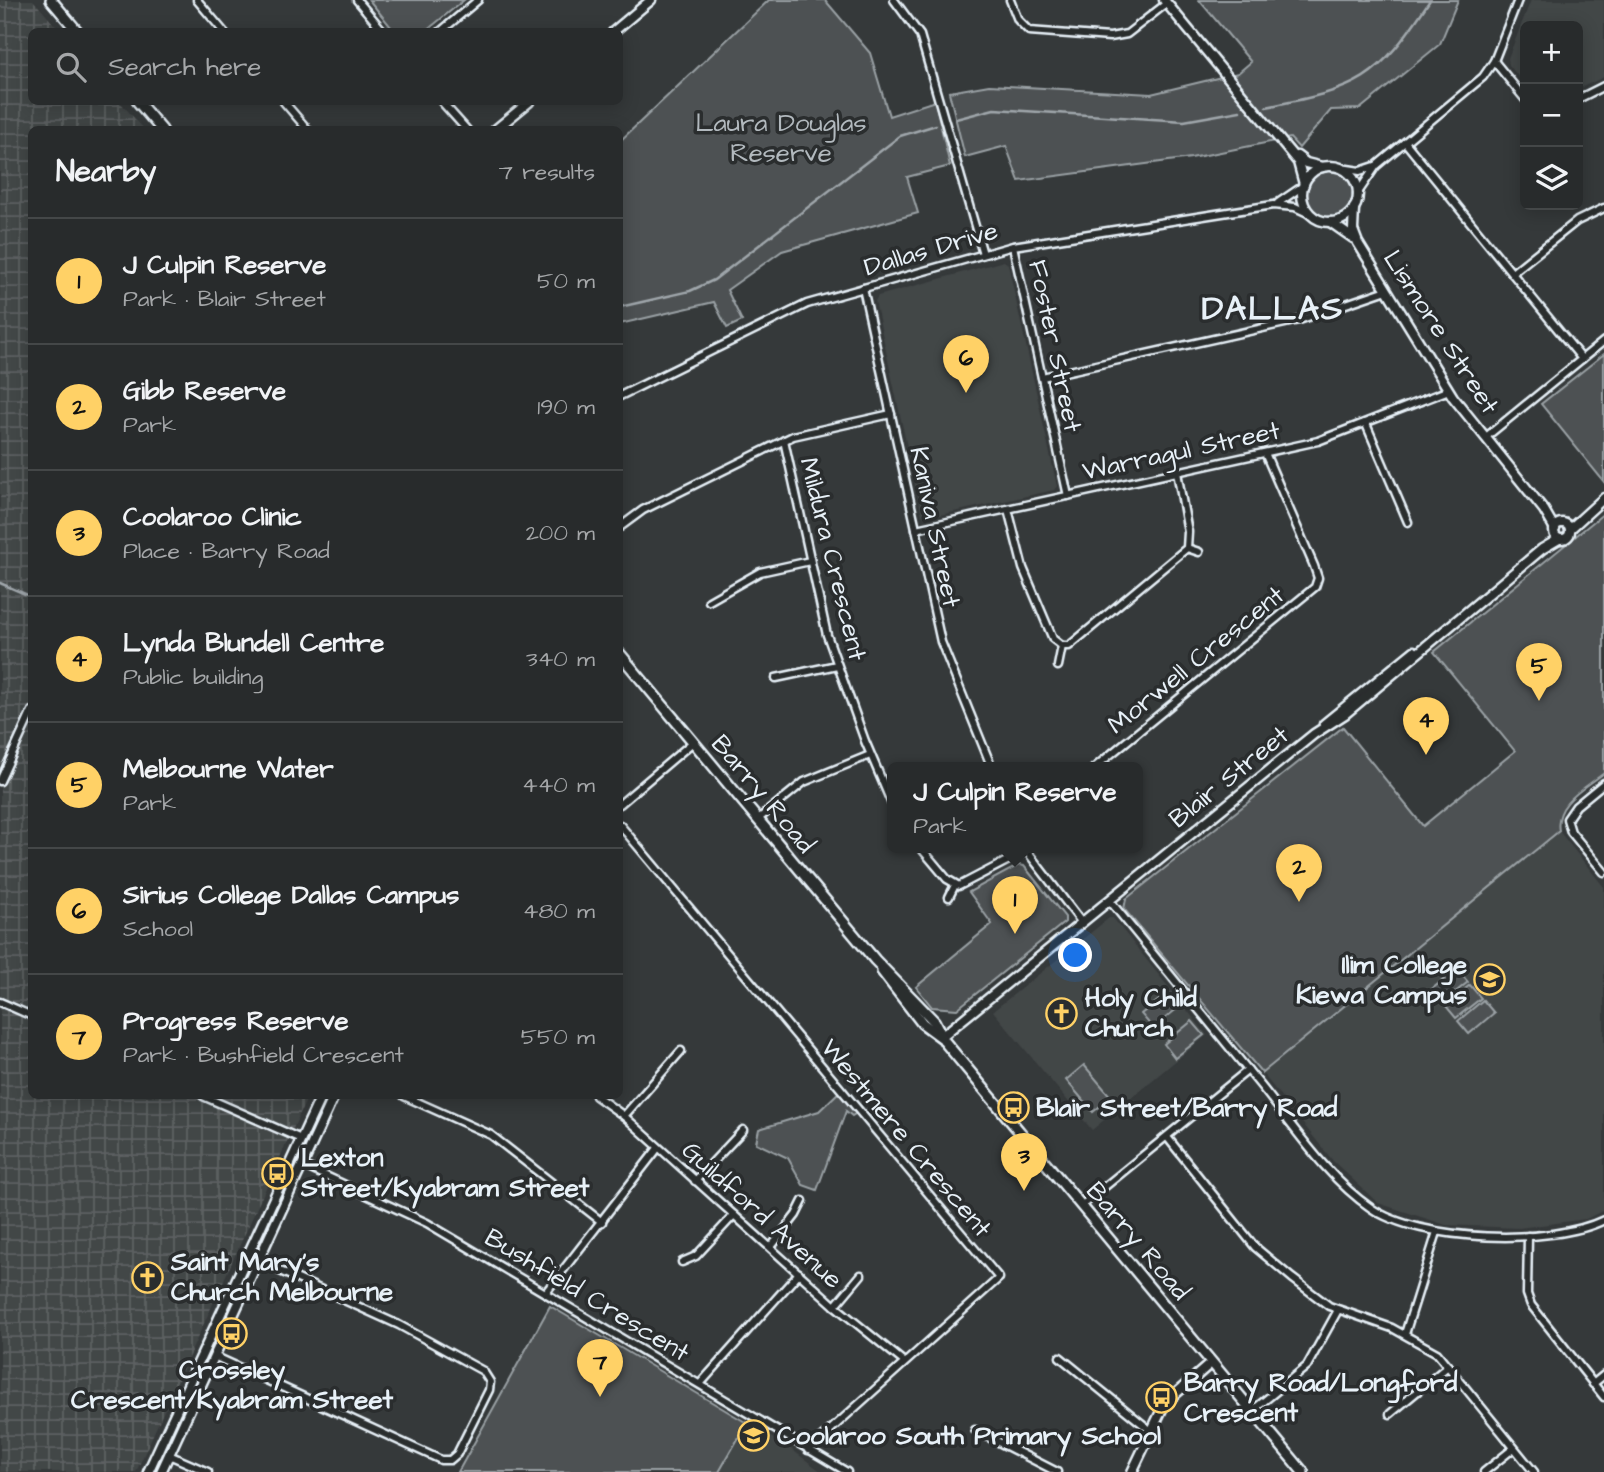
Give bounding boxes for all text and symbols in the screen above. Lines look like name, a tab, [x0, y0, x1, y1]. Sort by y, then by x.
map controls	[1520, 21, 1583, 210]
button: +	[1520, 21, 1583, 84]
search box	[28, 28, 623, 105]
icon: search	[52, 48, 90, 86]
text: Search here	[108, 49, 261, 85]
button: −	[1520, 84, 1583, 147]
park label: Laura Douglas Reserve	[696, 105, 866, 171]
button: layers	[1520, 147, 1583, 210]
text: Nearby	[56, 151, 156, 193]
text: 7 results	[499, 156, 595, 188]
street label: Dallas Drive	[860, 213, 1002, 285]
street label: Lismore Street	[1374, 243, 1508, 421]
text: J Culpin Reserve	[123, 247, 326, 283]
street label: Foster Street	[1019, 257, 1091, 436]
text: 1	[78, 265, 80, 297]
text: 50 m	[537, 265, 595, 297]
text: Park · Blair Street	[123, 283, 326, 315]
district label: DALLAS	[1202, 286, 1344, 332]
pin: 6	[943, 335, 989, 393]
text: Gibb Reserve	[123, 373, 286, 409]
text: 2	[72, 391, 86, 423]
text: 190 m	[537, 391, 595, 423]
text: Park	[123, 409, 176, 441]
street label: Warragul Street	[1079, 412, 1284, 491]
street label: Kaniva Street	[900, 443, 970, 611]
street label: Mildura Crescent	[790, 454, 876, 665]
text: Coolaroo Clinic	[123, 499, 302, 535]
text: 3	[73, 517, 85, 549]
text: 200 m	[526, 517, 595, 549]
text: Place · Barry Road	[123, 535, 330, 567]
street label: Morwell Crescent	[1100, 577, 1292, 743]
text: Lynda Blundell Centre	[123, 625, 384, 661]
text: 4	[71, 643, 87, 675]
text: 340 m	[526, 643, 595, 675]
pin: 5	[1516, 643, 1562, 701]
text: Public building	[123, 661, 263, 693]
pin: 4	[1403, 697, 1449, 755]
street label: Blair Street	[1161, 717, 1297, 837]
street label: Barry Road	[701, 727, 823, 862]
text: Melbourne Water	[123, 751, 334, 787]
popup	[887, 762, 1143, 853]
text: 5	[71, 769, 87, 801]
text: 440 m	[522, 769, 595, 801]
text: J Culpin Reserve	[913, 774, 1117, 810]
text: Park	[123, 787, 176, 819]
text: Park	[913, 810, 967, 842]
pin: 2	[1276, 844, 1322, 902]
pin: 1	[992, 876, 1038, 934]
text: Sirius College Dallas Campus	[123, 877, 459, 913]
text: 6	[72, 895, 86, 927]
text: 480 m	[523, 895, 595, 927]
text: School	[123, 913, 193, 945]
your location	[1058, 938, 1092, 972]
place label: Ilim College Kiewa Campus	[1296, 947, 1467, 1013]
school or university icon: Ilim College Kiewa Campus	[1473, 963, 1507, 997]
place label: Holy Child Church	[1085, 980, 1197, 1046]
church icon: Holy Child Church	[1045, 996, 1079, 1030]
text: Progress Reserve	[123, 1003, 349, 1039]
text: 7	[72, 1021, 86, 1053]
text: 550 m	[521, 1021, 595, 1053]
street label: Westmere Crescent	[812, 1031, 1000, 1245]
text: Park · Bushfield Crescent	[123, 1039, 404, 1071]
place label: Blair Street/Barry Road	[1036, 1090, 1338, 1129]
bus stop icon: Blair Street/Barry Road	[996, 1091, 1030, 1125]
street label: Guildford Avenue	[674, 1133, 850, 1297]
pin: 3	[1001, 1133, 1047, 1191]
place label: Lexton Street/Kyabram Street	[300, 1140, 590, 1209]
bus stop icon: Lexton Street/Kyabram Street	[261, 1156, 295, 1190]
street label: Barry Road	[1076, 1174, 1198, 1309]
street label: Bushfield Crescent	[478, 1220, 696, 1371]
place label: Saint Mary's Church Melbourne	[170, 1244, 393, 1310]
church icon: Saint Mary's Church Melbourne	[131, 1260, 165, 1294]
bus stop icon: Crossley Crescent/Kyabram Street	[215, 1317, 249, 1351]
pin: 7	[577, 1339, 623, 1397]
place label: Crossley Crescent/Kyabram Street	[71, 1352, 393, 1421]
place label: Barry Road/Longford Crescent	[1184, 1365, 1458, 1431]
bus stop icon: Barry Road/Longford Crescent	[1144, 1381, 1178, 1415]
place label: Coolaroo South Primary School	[777, 1418, 1161, 1457]
school or university icon: Coolaroo South Primary School	[737, 1419, 771, 1453]

